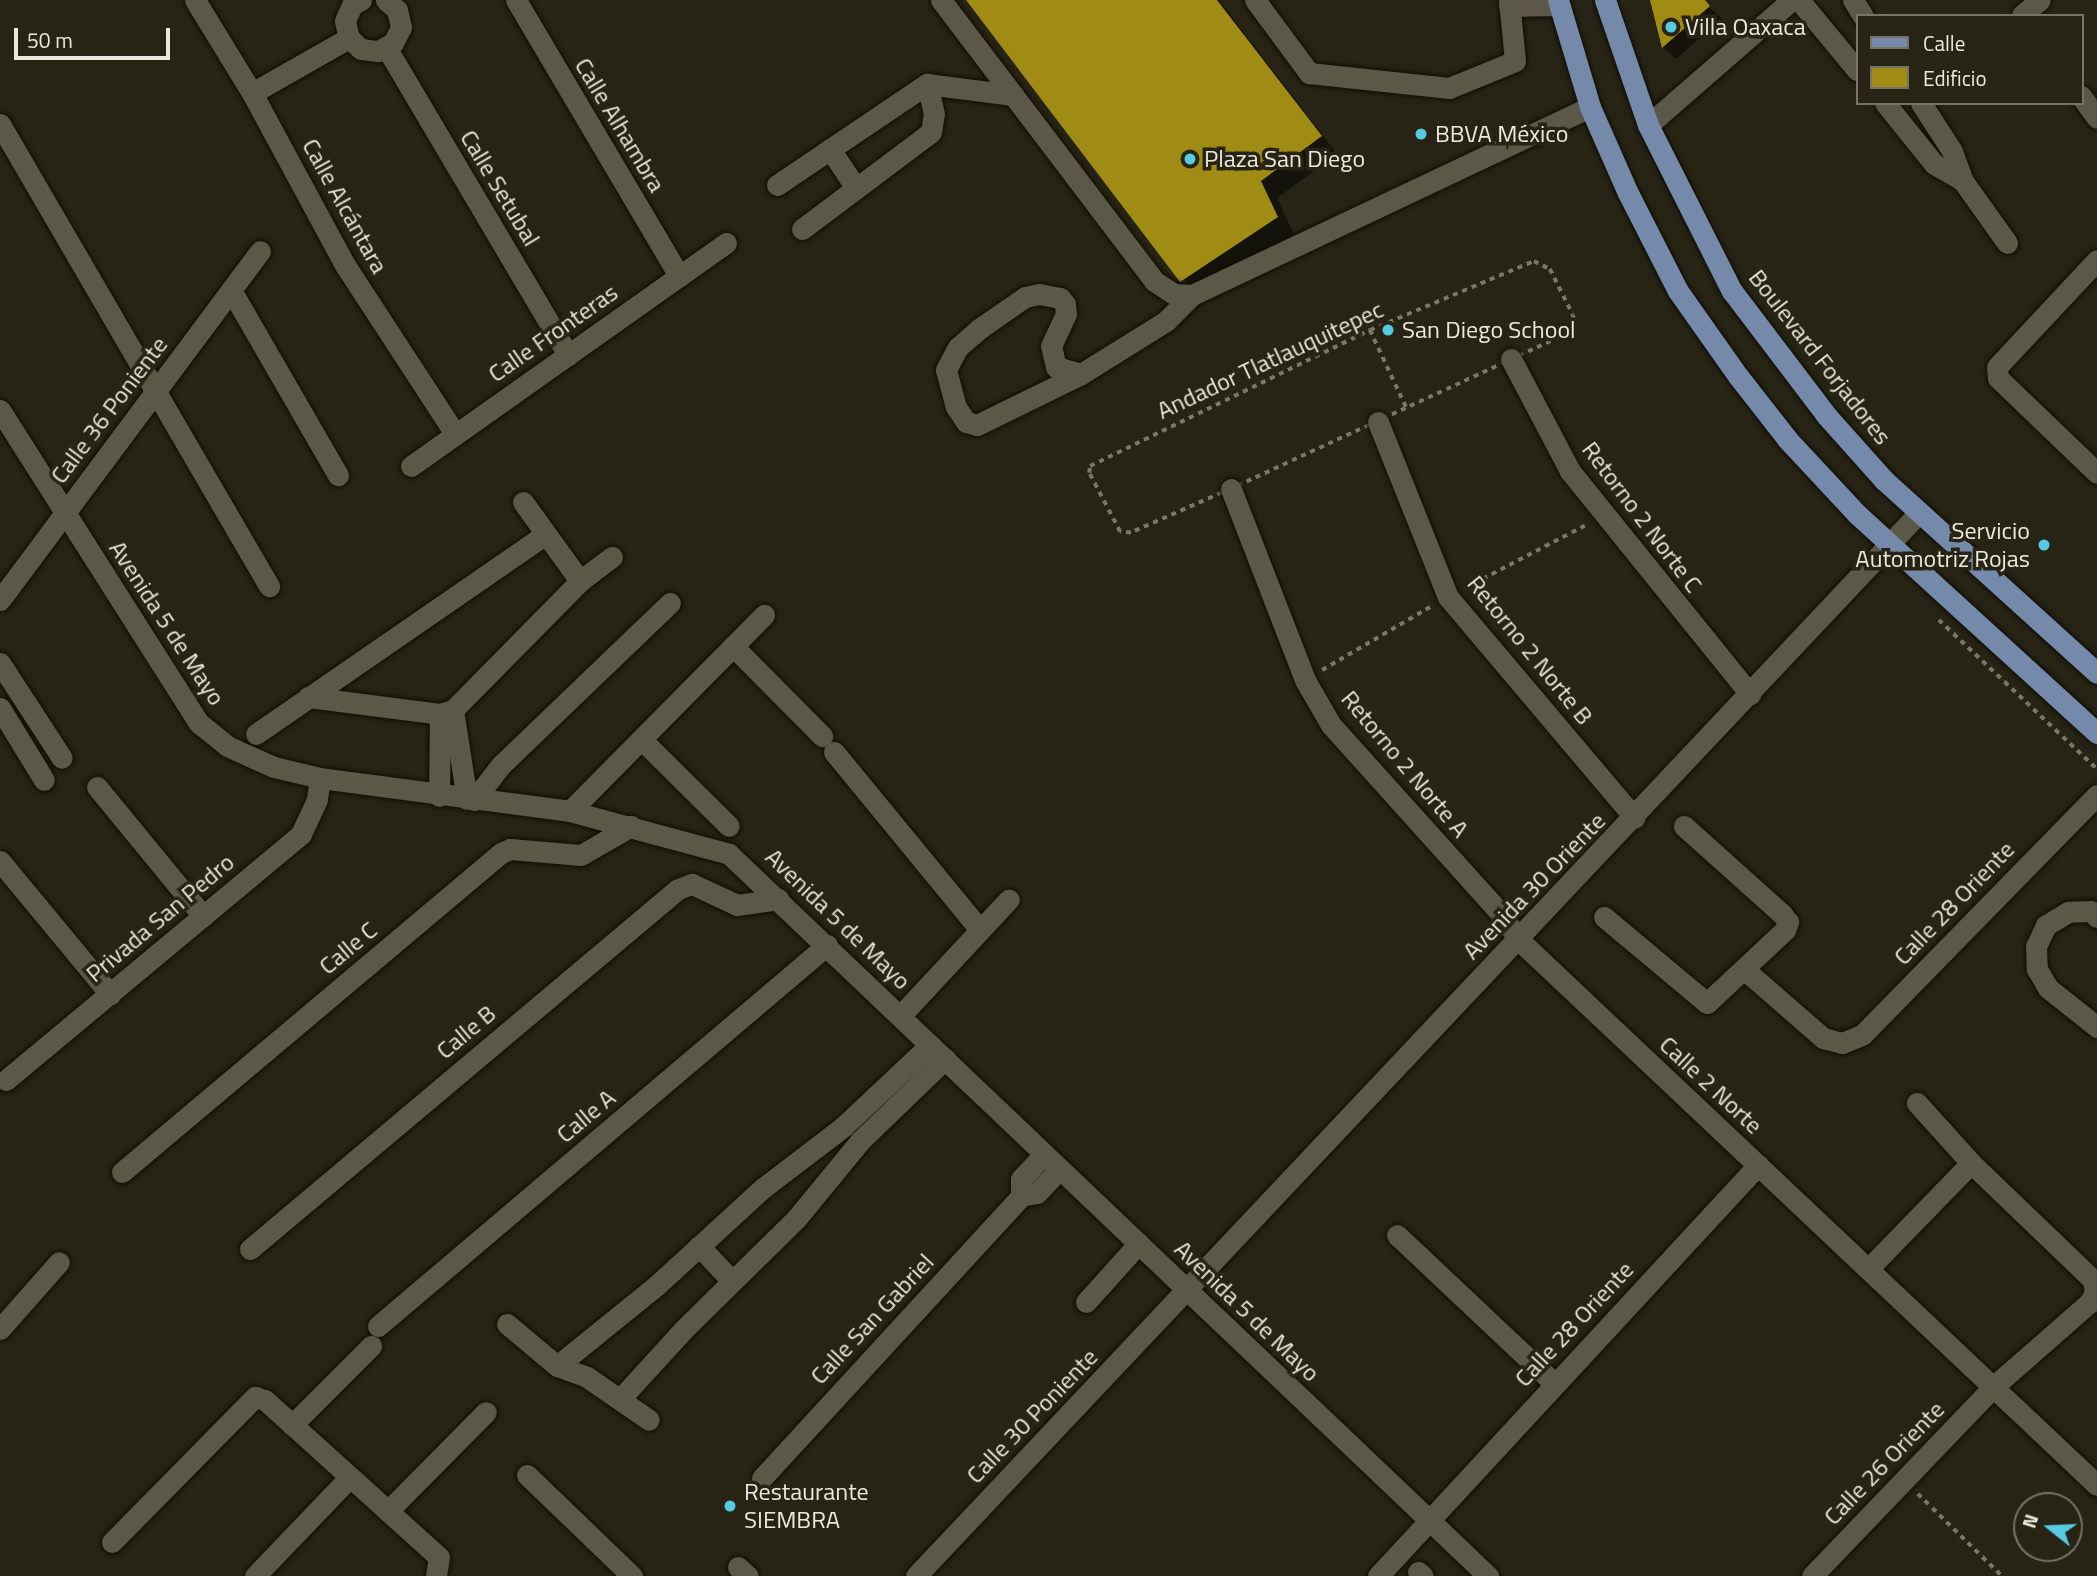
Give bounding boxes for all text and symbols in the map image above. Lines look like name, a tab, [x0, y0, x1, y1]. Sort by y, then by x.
place label: Villa Oaxaca	[1685, 13, 1806, 41]
scale bar	[18, 14, 173, 58]
legend	[1856, 14, 2083, 105]
marker: Villa Oaxaca	[1663, 19, 1679, 35]
text: 50 m	[27, 24, 73, 56]
text: Calle	[1923, 27, 1965, 59]
street label: Calle Alhambra	[569, 53, 671, 197]
text: Edificio	[1923, 62, 1987, 94]
place label: BBVA México	[1435, 120, 1568, 148]
street label: Calle Setubal	[454, 125, 546, 251]
marker: BBVA México	[1413, 126, 1429, 142]
street label: Calle Alcántara	[296, 134, 394, 278]
place label: Plaza San Diego	[1204, 145, 1365, 173]
marker: Plaza San Diego	[1182, 151, 1198, 167]
street label: Boulevard Forjadores	[1743, 264, 1897, 450]
street label: Calle Fronteras	[483, 278, 623, 388]
street label: Andador Tlatlauquitepec	[1152, 295, 1388, 425]
place label: San Diego School	[1402, 316, 1576, 344]
marker: San Diego School	[1380, 322, 1396, 338]
street label: Calle 36 Poniente	[44, 331, 174, 489]
street label: Retorno 2 Norte C	[1576, 436, 1708, 598]
place label: Servicio Automotriz Rojas	[1855, 517, 2030, 573]
street label: Avenida 5 de Mayo	[103, 535, 231, 711]
marker: Servicio Automotriz Rojas	[2036, 537, 2052, 553]
street label: Retorno 2 Norte B	[1461, 570, 1599, 730]
street label: Retorno 2 Norte A	[1335, 685, 1475, 843]
street label: Avenida 30 Oriente	[1457, 807, 1611, 965]
street label: Calle 28 Oriente	[1888, 835, 2020, 971]
street label: Avenida 5 de Mayo	[760, 843, 916, 995]
street label: Privada San Pedro	[80, 848, 240, 988]
street label: Calle C	[313, 916, 383, 980]
street label: Calle B	[431, 999, 501, 1065]
street label: Calle 2 Norte	[1654, 1030, 1768, 1140]
street label: Calle A	[551, 1083, 621, 1149]
street label: Avenida 5 de Mayo	[1169, 1235, 1325, 1387]
street label: Calle San Gabriel	[804, 1248, 940, 1390]
street label: Calle 28 Oriente	[1509, 1255, 1639, 1393]
street label: Calle 30 Poniente	[960, 1343, 1104, 1489]
street label: Calle 26 Oriente	[1818, 1395, 1950, 1531]
place label: Restaurante SIEMBRA	[744, 1478, 869, 1534]
north arrow	[2013, 1492, 2083, 1562]
marker: Restaurante SIEMBRA	[722, 1498, 738, 1514]
text: N	[2014, 1510, 2045, 1532]

